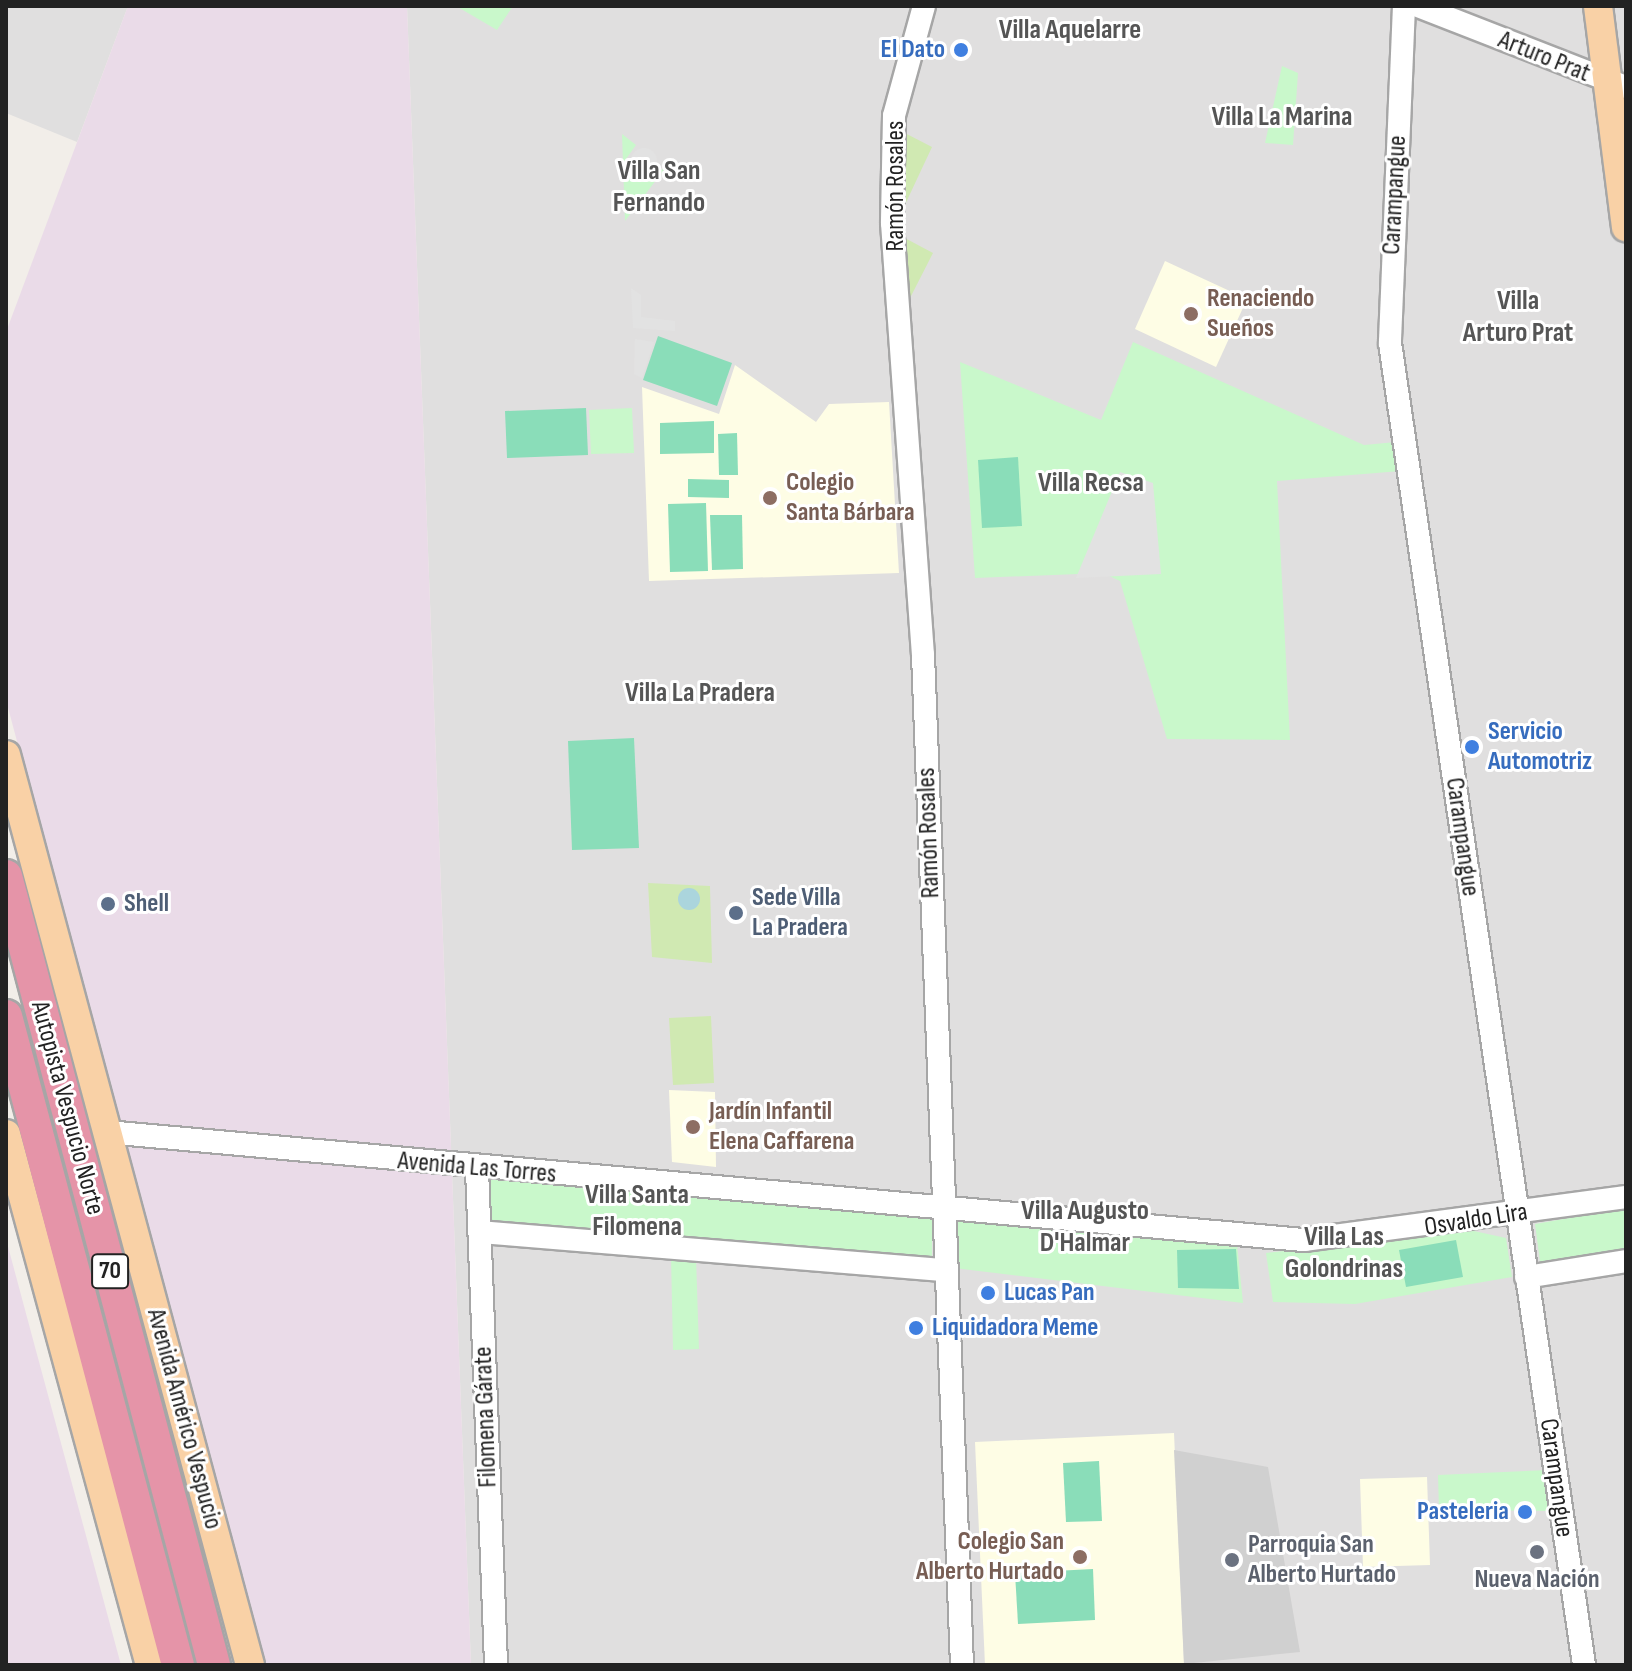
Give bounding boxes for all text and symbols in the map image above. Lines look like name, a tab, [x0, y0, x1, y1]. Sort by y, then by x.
district label: Villa Aquelarre	[999, 13, 1141, 47]
street label: Arturo Prat	[1494, 25, 1594, 89]
place label: El Dato	[881, 34, 945, 66]
marker: El Dato	[952, 41, 970, 59]
district label: Villa La Marina	[1211, 100, 1353, 134]
street label: Ramón Rosales	[880, 121, 912, 251]
street label: Carampangue	[1376, 135, 1414, 255]
district label: Villa San Fernando	[613, 154, 705, 220]
place label: Renaciendo Sueños	[1207, 283, 1314, 344]
district label: Villa Arturo Prat	[1463, 284, 1573, 350]
marker: Renaciendo Sueños	[1182, 305, 1200, 323]
district label: Villa Recsa	[1038, 466, 1144, 500]
place label: Colegio Santa Bárbara	[786, 467, 915, 528]
marker: Colegio Santa Bárbara	[761, 489, 779, 507]
district label: Villa La Pradera	[625, 676, 775, 710]
place label: Servicio Automotriz	[1488, 716, 1592, 778]
marker: Servicio Automotriz	[1463, 738, 1481, 756]
street label: Ramón Rosales	[911, 767, 947, 899]
street label: Carampangue	[1438, 776, 1486, 898]
place label: Sede Villa La Pradera	[752, 882, 848, 944]
place label: Shell	[124, 888, 169, 920]
marker: Shell	[99, 895, 117, 913]
marker: Sede Villa La Pradera	[727, 904, 745, 922]
street label: Autopista Vespucio Norte	[23, 998, 111, 1218]
place label: Jardín Infantil Elena Caffarena	[709, 1096, 854, 1158]
marker: Jardín Infantil Elena Caffarena	[684, 1118, 702, 1136]
street label: Avenida Las Torres	[396, 1146, 558, 1190]
district label: Villa Santa Filomena	[585, 1178, 689, 1244]
district label: Villa Augusto D'Halmar	[1021, 1194, 1149, 1260]
street label: Osvaldo Lira	[1422, 1196, 1530, 1244]
district label: Villa Las Golondrinas	[1285, 1220, 1403, 1286]
road number: 70	[90, 1251, 130, 1291]
place label: Lucas Pan	[1004, 1277, 1095, 1309]
marker: Lucas Pan	[979, 1284, 997, 1302]
street label: Avenida Américo Vespucio	[140, 1305, 228, 1533]
place label: Liquidadora Meme	[932, 1312, 1098, 1344]
marker: Liquidadora Meme	[907, 1319, 925, 1337]
street label: Filomena Gárate	[468, 1346, 504, 1488]
street label: Carampangue	[1532, 1417, 1580, 1539]
place label: Pasteleria	[1417, 1496, 1509, 1528]
marker: Pasteleria	[1516, 1503, 1534, 1521]
place label: Colegio San Alberto Hurtado	[916, 1526, 1064, 1588]
place label: Parroquia San Alberto Hurtado	[1248, 1529, 1396, 1590]
marker: Nueva Nación	[1528, 1543, 1546, 1561]
marker: Colegio San Alberto Hurtado	[1071, 1548, 1089, 1566]
marker: Parroquia San Alberto Hurtado	[1223, 1551, 1241, 1569]
place label: Nueva Nación	[1474, 1564, 1600, 1596]

